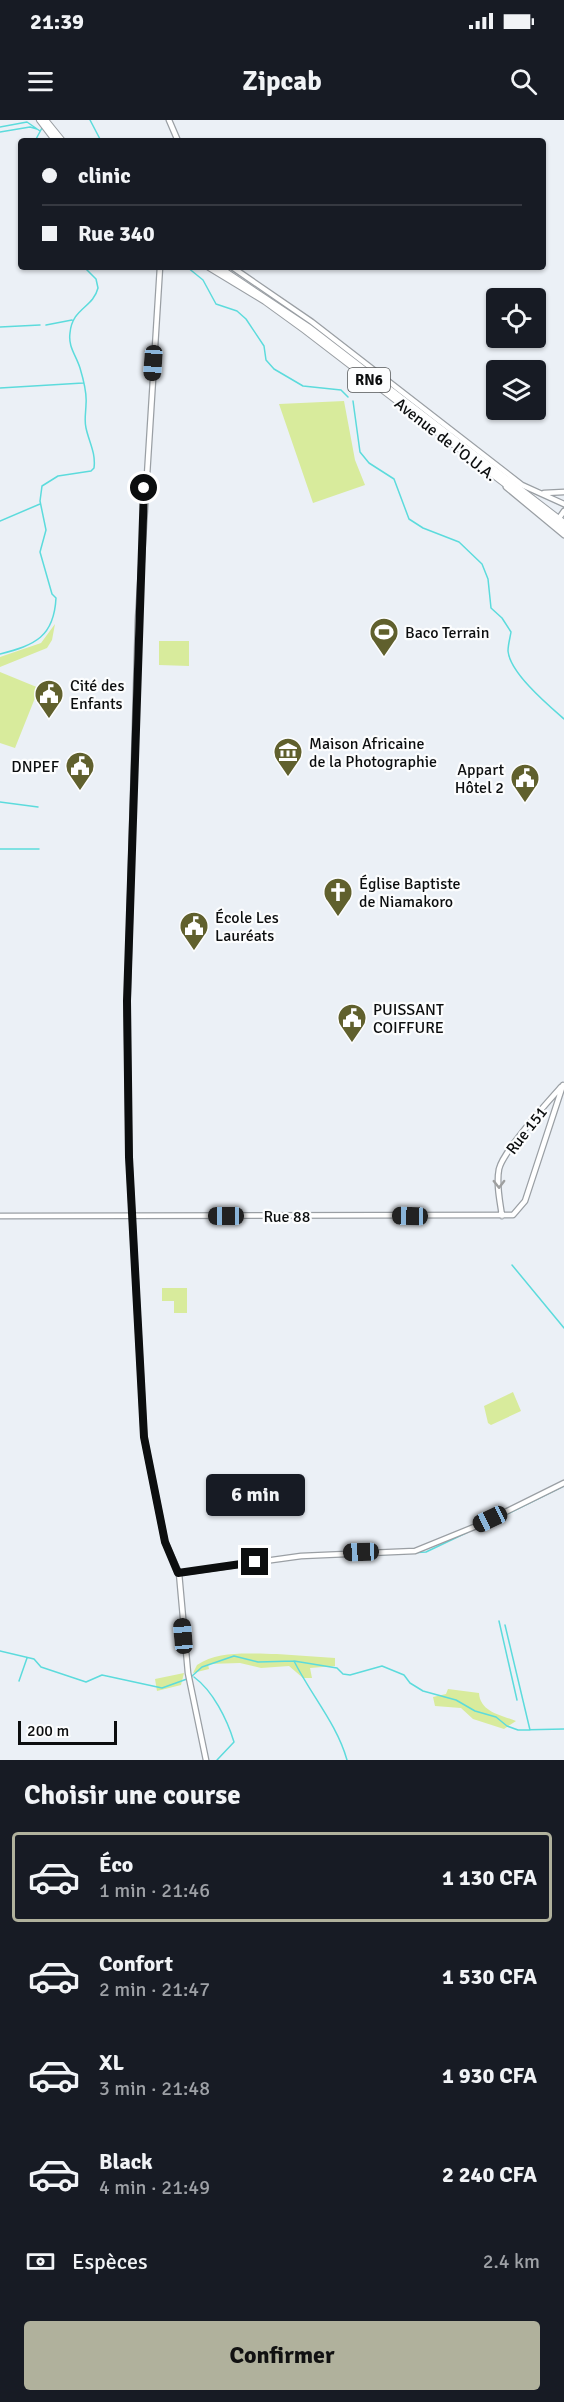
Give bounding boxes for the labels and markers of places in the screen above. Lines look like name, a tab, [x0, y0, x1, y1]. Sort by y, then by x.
sports icon: Baco Terrain	[368, 616, 400, 658]
place label: Baco Terrain	[405, 623, 489, 643]
place label: Cité des Enfants	[70, 676, 124, 714]
public building icon: Cité des Enfants	[33, 678, 65, 720]
place label: Maison Africaine de la Photographie	[309, 734, 437, 772]
museum icon: Maison Africaine de la Photographie	[272, 736, 304, 778]
public building icon: DNPEF	[64, 750, 96, 792]
place label: DNPEF	[11, 757, 59, 777]
place label: Appart Hôtel 2	[455, 760, 504, 798]
public building icon: Appart Hôtel 2	[509, 762, 541, 804]
place label: Église Baptiste de Niamakoro	[359, 874, 461, 912]
church icon: Église Baptiste de Niamakoro	[322, 876, 354, 918]
place label: École Les Lauréats	[215, 908, 279, 946]
public building icon: École Les Lauréats	[178, 910, 210, 952]
place label: PUISSANT COIFFURE	[373, 1000, 444, 1038]
public building icon: PUISSANT COIFFURE	[336, 1002, 368, 1044]

